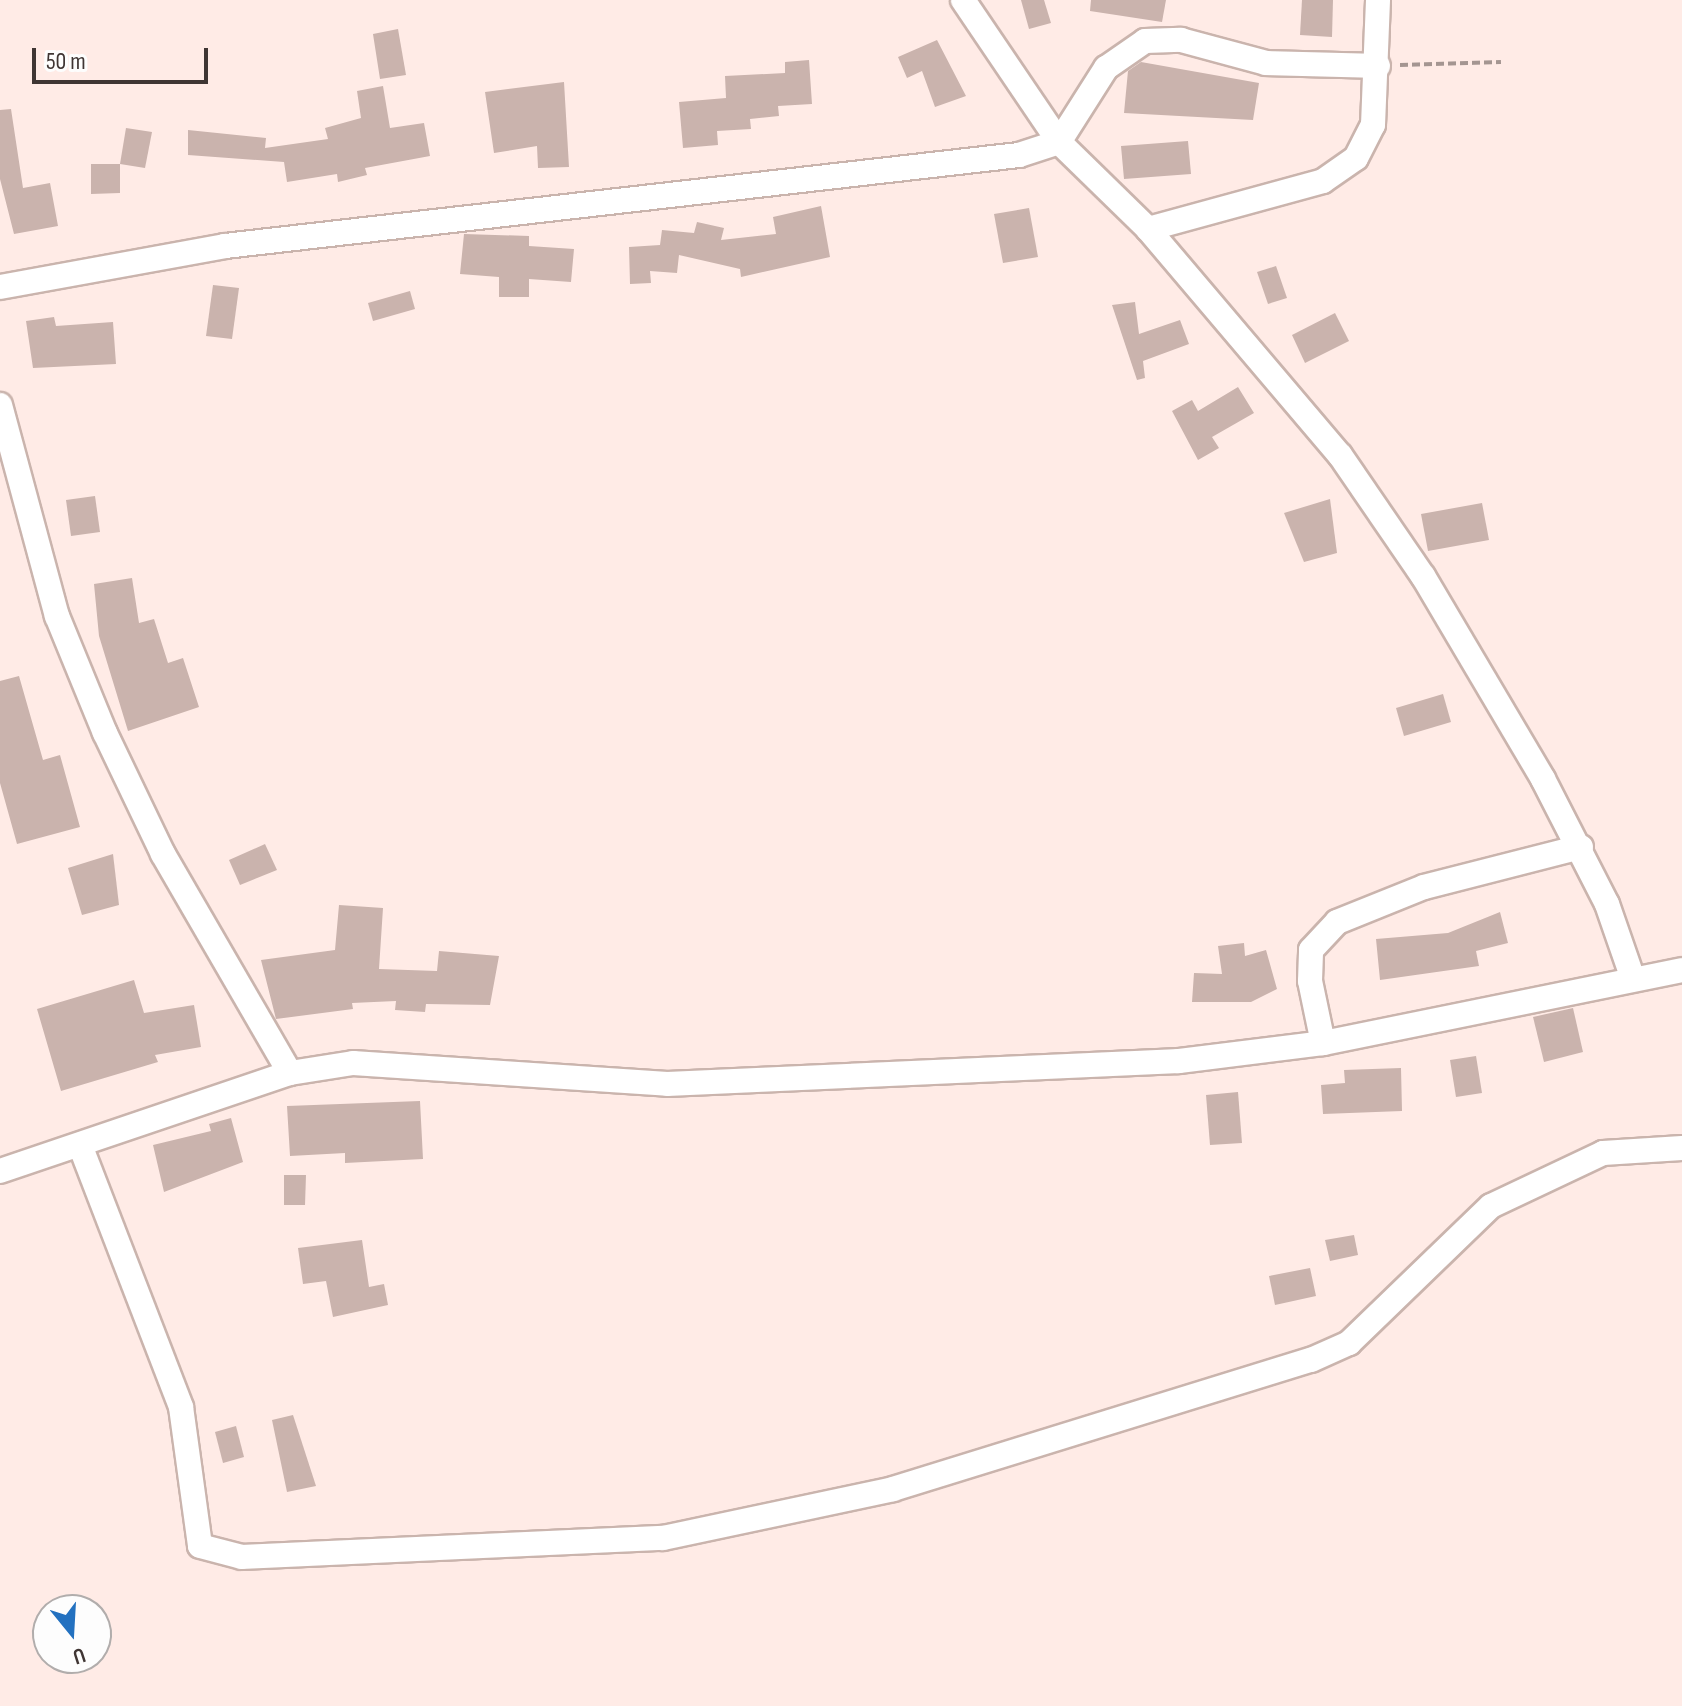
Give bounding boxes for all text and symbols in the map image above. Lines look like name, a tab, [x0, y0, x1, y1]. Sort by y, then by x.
scale bar	[36, 32, 212, 82]
text: 50 m	[46, 47, 86, 76]
north arrow	[32, 1594, 112, 1674]
text: U	[69, 1641, 89, 1670]

